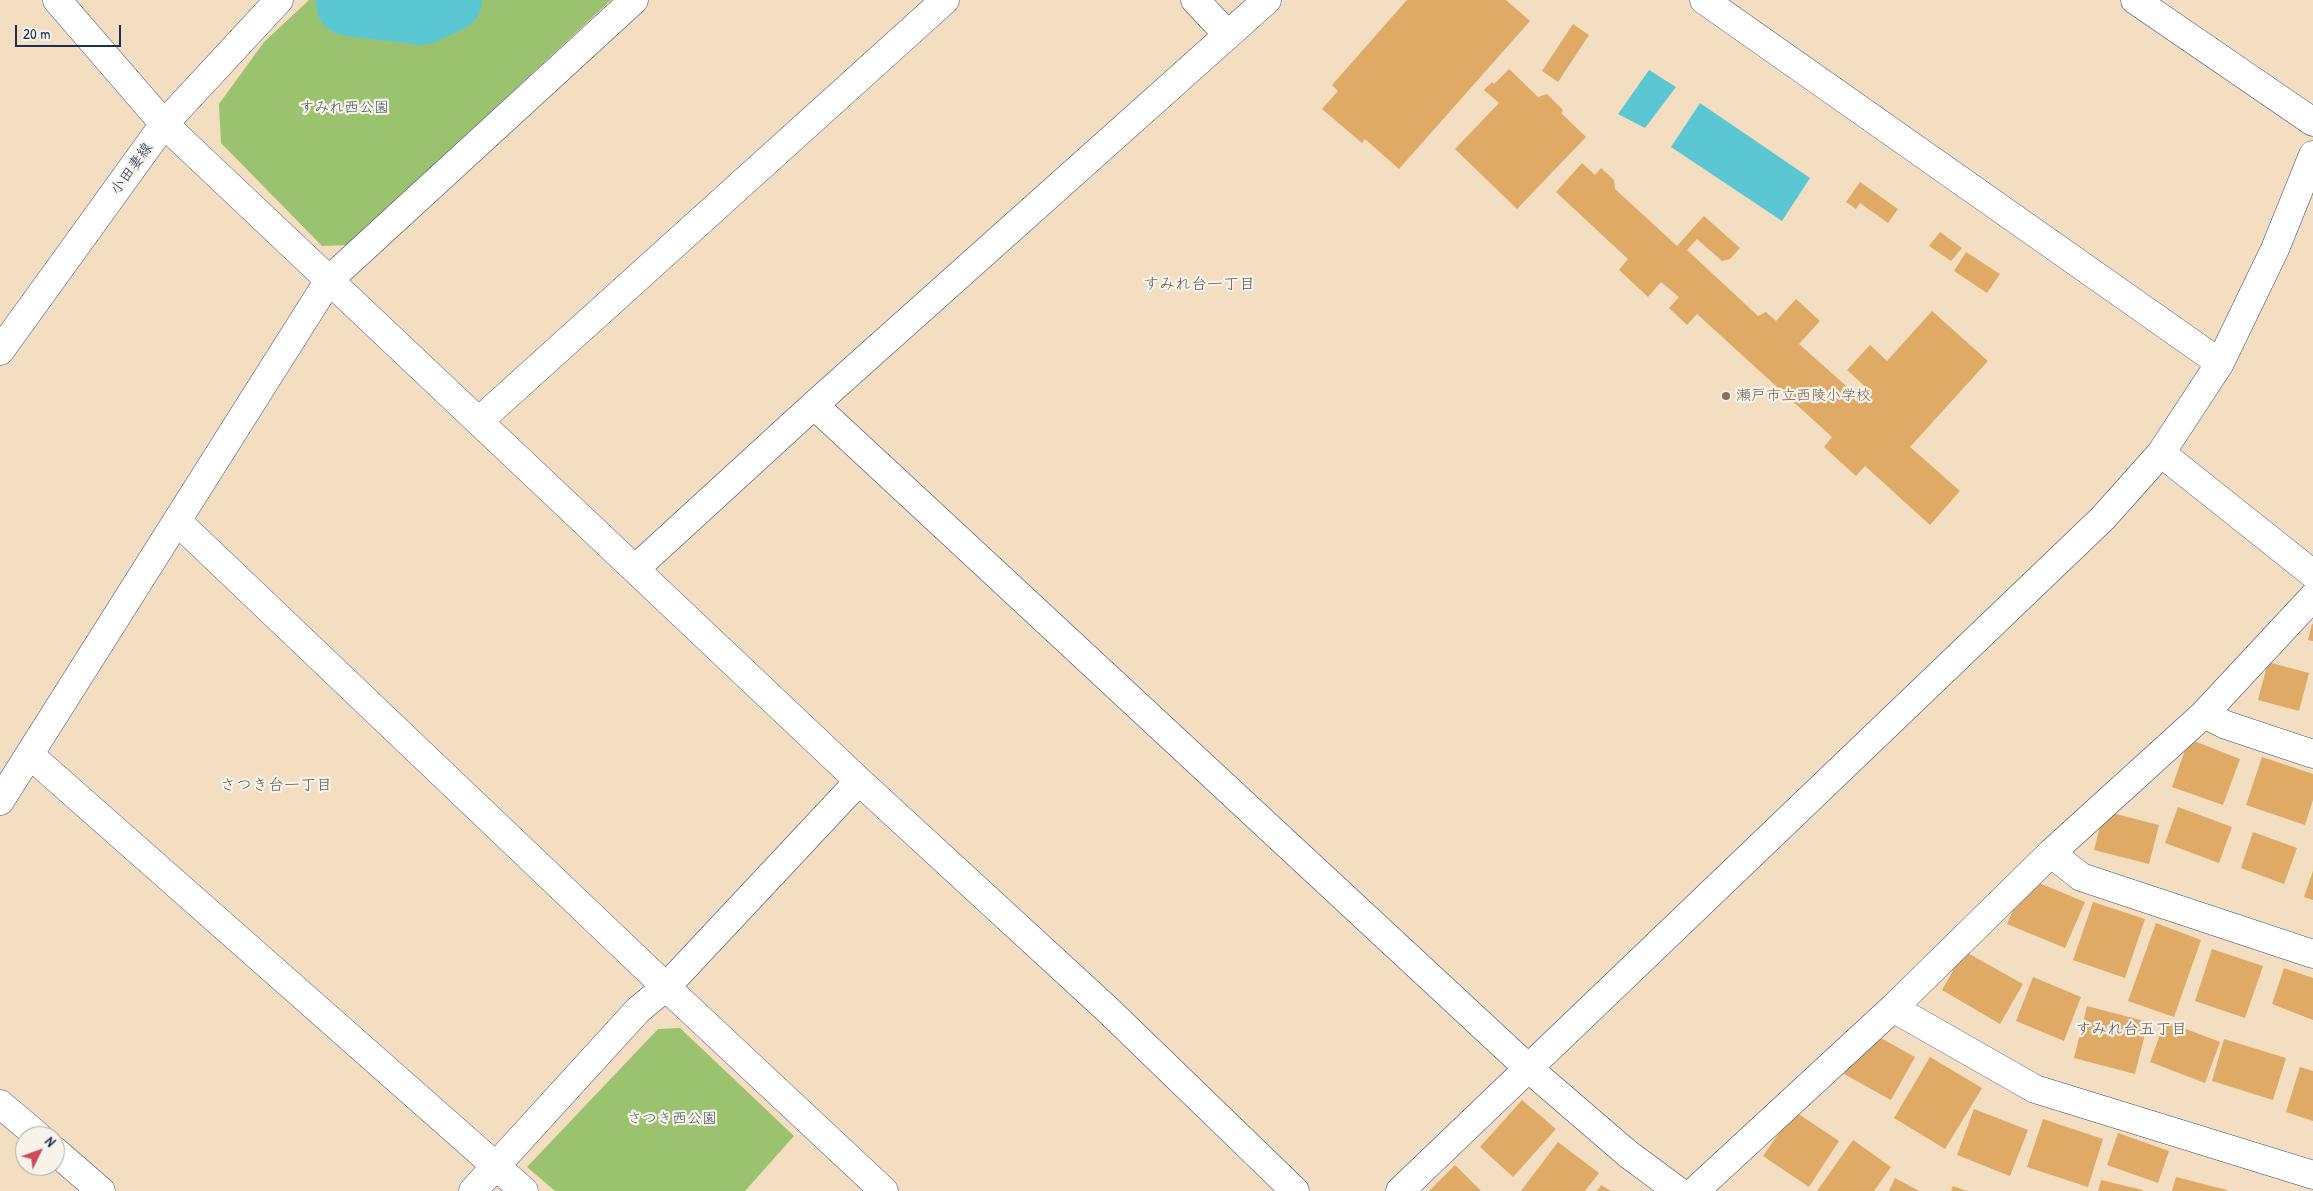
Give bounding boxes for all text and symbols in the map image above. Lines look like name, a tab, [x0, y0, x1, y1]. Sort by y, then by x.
scale bar	[18, 15, 124, 47]
text: 20 m	[23, 23, 50, 44]
park label: すみれ西公園	[299, 99, 389, 117]
street label: 小田妻線	[107, 139, 157, 199]
district label: すみれ台一丁目	[1143, 275, 1255, 295]
place label: 瀬戸市立西陵小学校	[1736, 387, 1871, 405]
marker: 瀬戸市立西陵小学校	[1720, 390, 1732, 402]
district label: さつき台一丁目	[220, 776, 332, 796]
district label: すみれ台五丁目	[2075, 1020, 2187, 1040]
park label: さつき西公園	[627, 1110, 717, 1128]
north arrow	[15, 1126, 65, 1176]
text: N	[41, 1132, 60, 1150]

